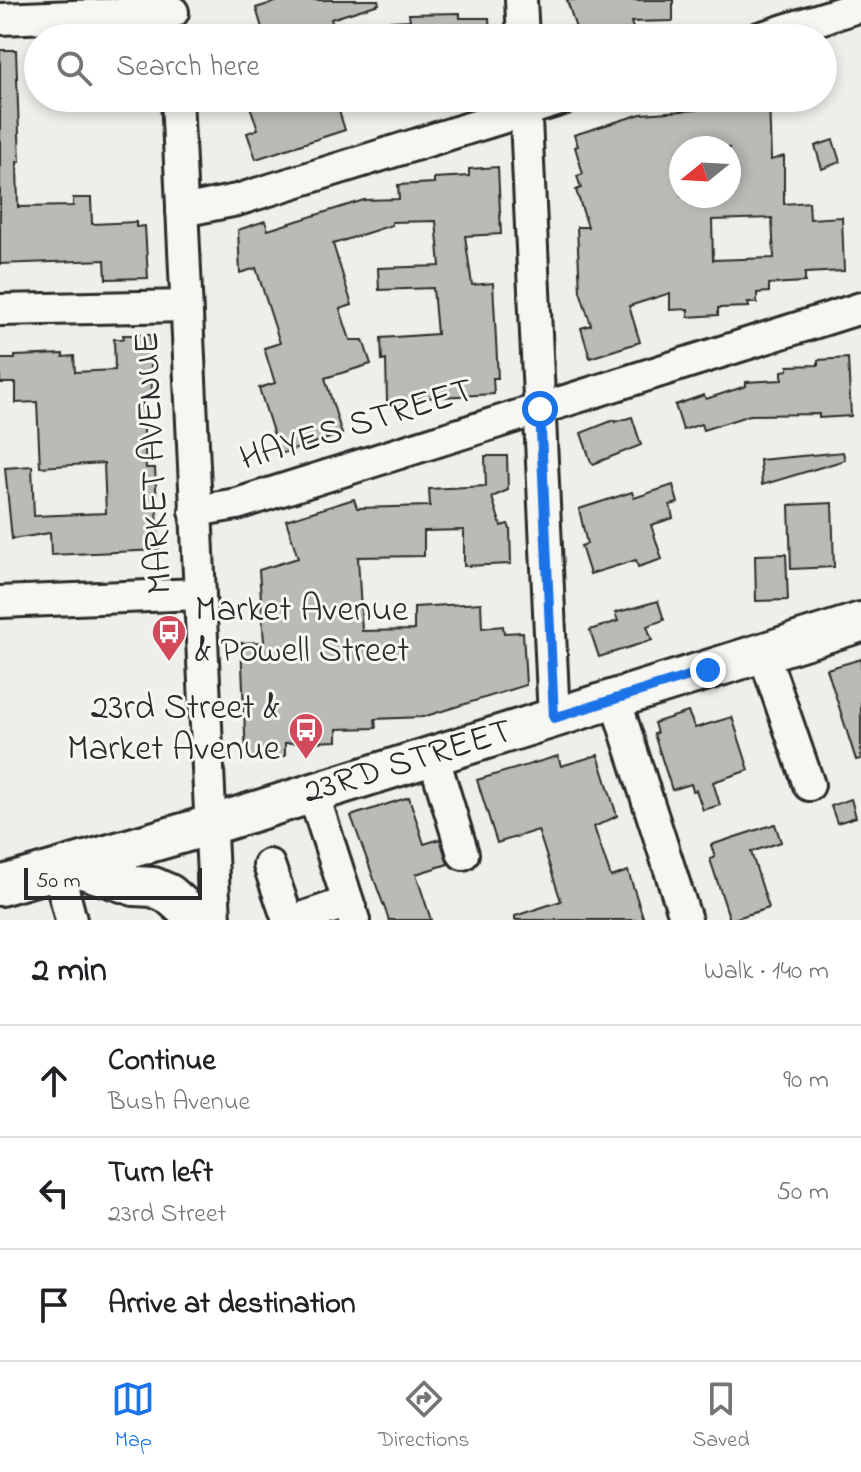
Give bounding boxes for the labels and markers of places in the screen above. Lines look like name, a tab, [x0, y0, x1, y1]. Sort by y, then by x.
place label: Market Avenue & Powell Street	[195, 585, 409, 679]
bus stop icon: Market Avenue & Powell Street	[150, 613, 188, 663]
place label: 23rd Street & Market Avenue	[67, 683, 281, 777]
bus stop icon: 23rd Street & Market Avenue	[287, 711, 325, 761]

